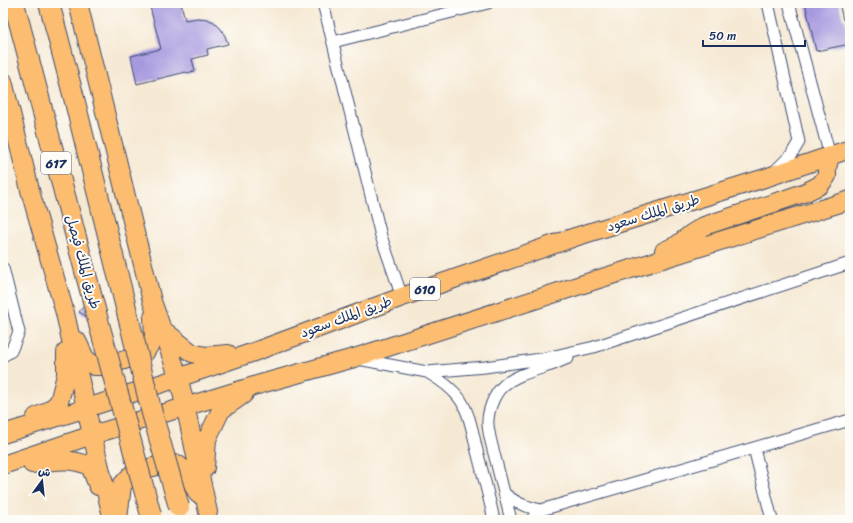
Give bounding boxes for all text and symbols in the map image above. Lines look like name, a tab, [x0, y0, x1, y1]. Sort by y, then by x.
scale bar	[703, 22, 805, 48]
text: 50 m	[709, 25, 736, 47]
road number: 617	[41, 152, 71, 174]
street label: طريق الملك سعود	[603, 187, 703, 239]
street label: طريق الملك فيصل	[58, 212, 108, 312]
road number: 610	[410, 278, 440, 300]
street label: طريق الملك سعود	[296, 289, 396, 345]
north arrow	[22, 461, 62, 501]
text: ش	[36, 461, 53, 483]

